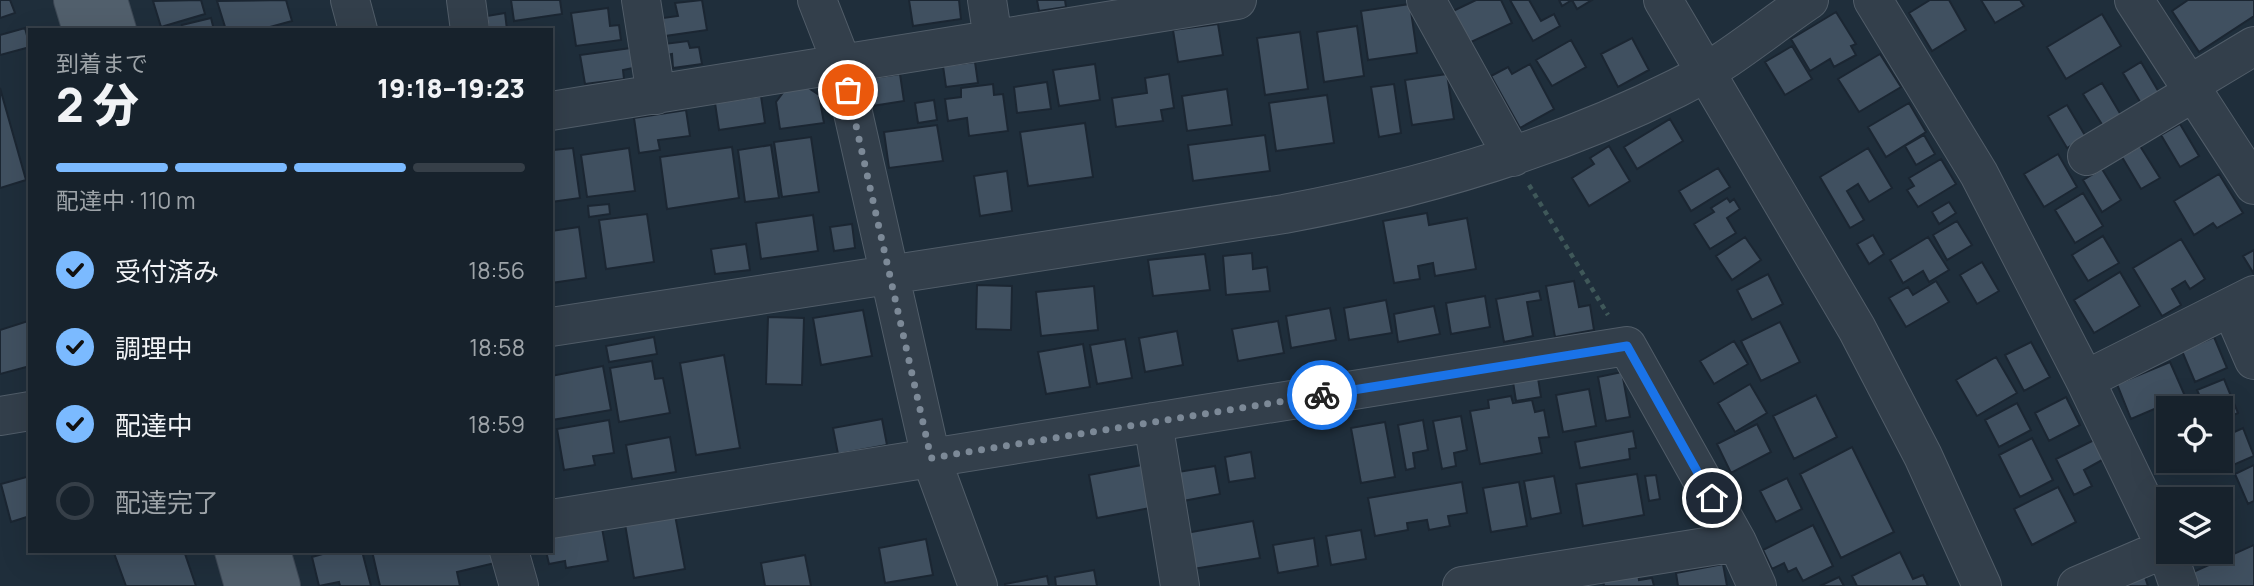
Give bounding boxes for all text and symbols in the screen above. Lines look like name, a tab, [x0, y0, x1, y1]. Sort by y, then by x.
text: 到着まで	[56, 47, 148, 79]
pin	[818, 60, 878, 120]
text: 19:18–19:23	[377, 70, 525, 106]
icon: bag	[829, 71, 867, 109]
text: 2 分	[56, 73, 139, 136]
text: 配達中 · 110 m	[56, 184, 195, 216]
icon: check	[56, 251, 94, 289]
text: 受付済み	[115, 253, 219, 289]
text: 18:56	[468, 254, 525, 286]
icon: check	[56, 328, 94, 366]
text: 調理中	[115, 330, 193, 366]
text: 18:58	[469, 331, 525, 363]
courier	[1287, 360, 1357, 430]
icon: bike	[1303, 376, 1341, 414]
map controls	[2156, 396, 2233, 564]
button: locate	[2156, 396, 2233, 473]
icon: check	[56, 405, 94, 443]
text: 配達中	[115, 407, 193, 443]
text: 18:59	[468, 408, 525, 440]
pin	[1682, 468, 1742, 528]
icon: home	[1693, 479, 1731, 517]
text: 配達完了	[115, 484, 219, 520]
button: layers	[2156, 487, 2233, 564]

